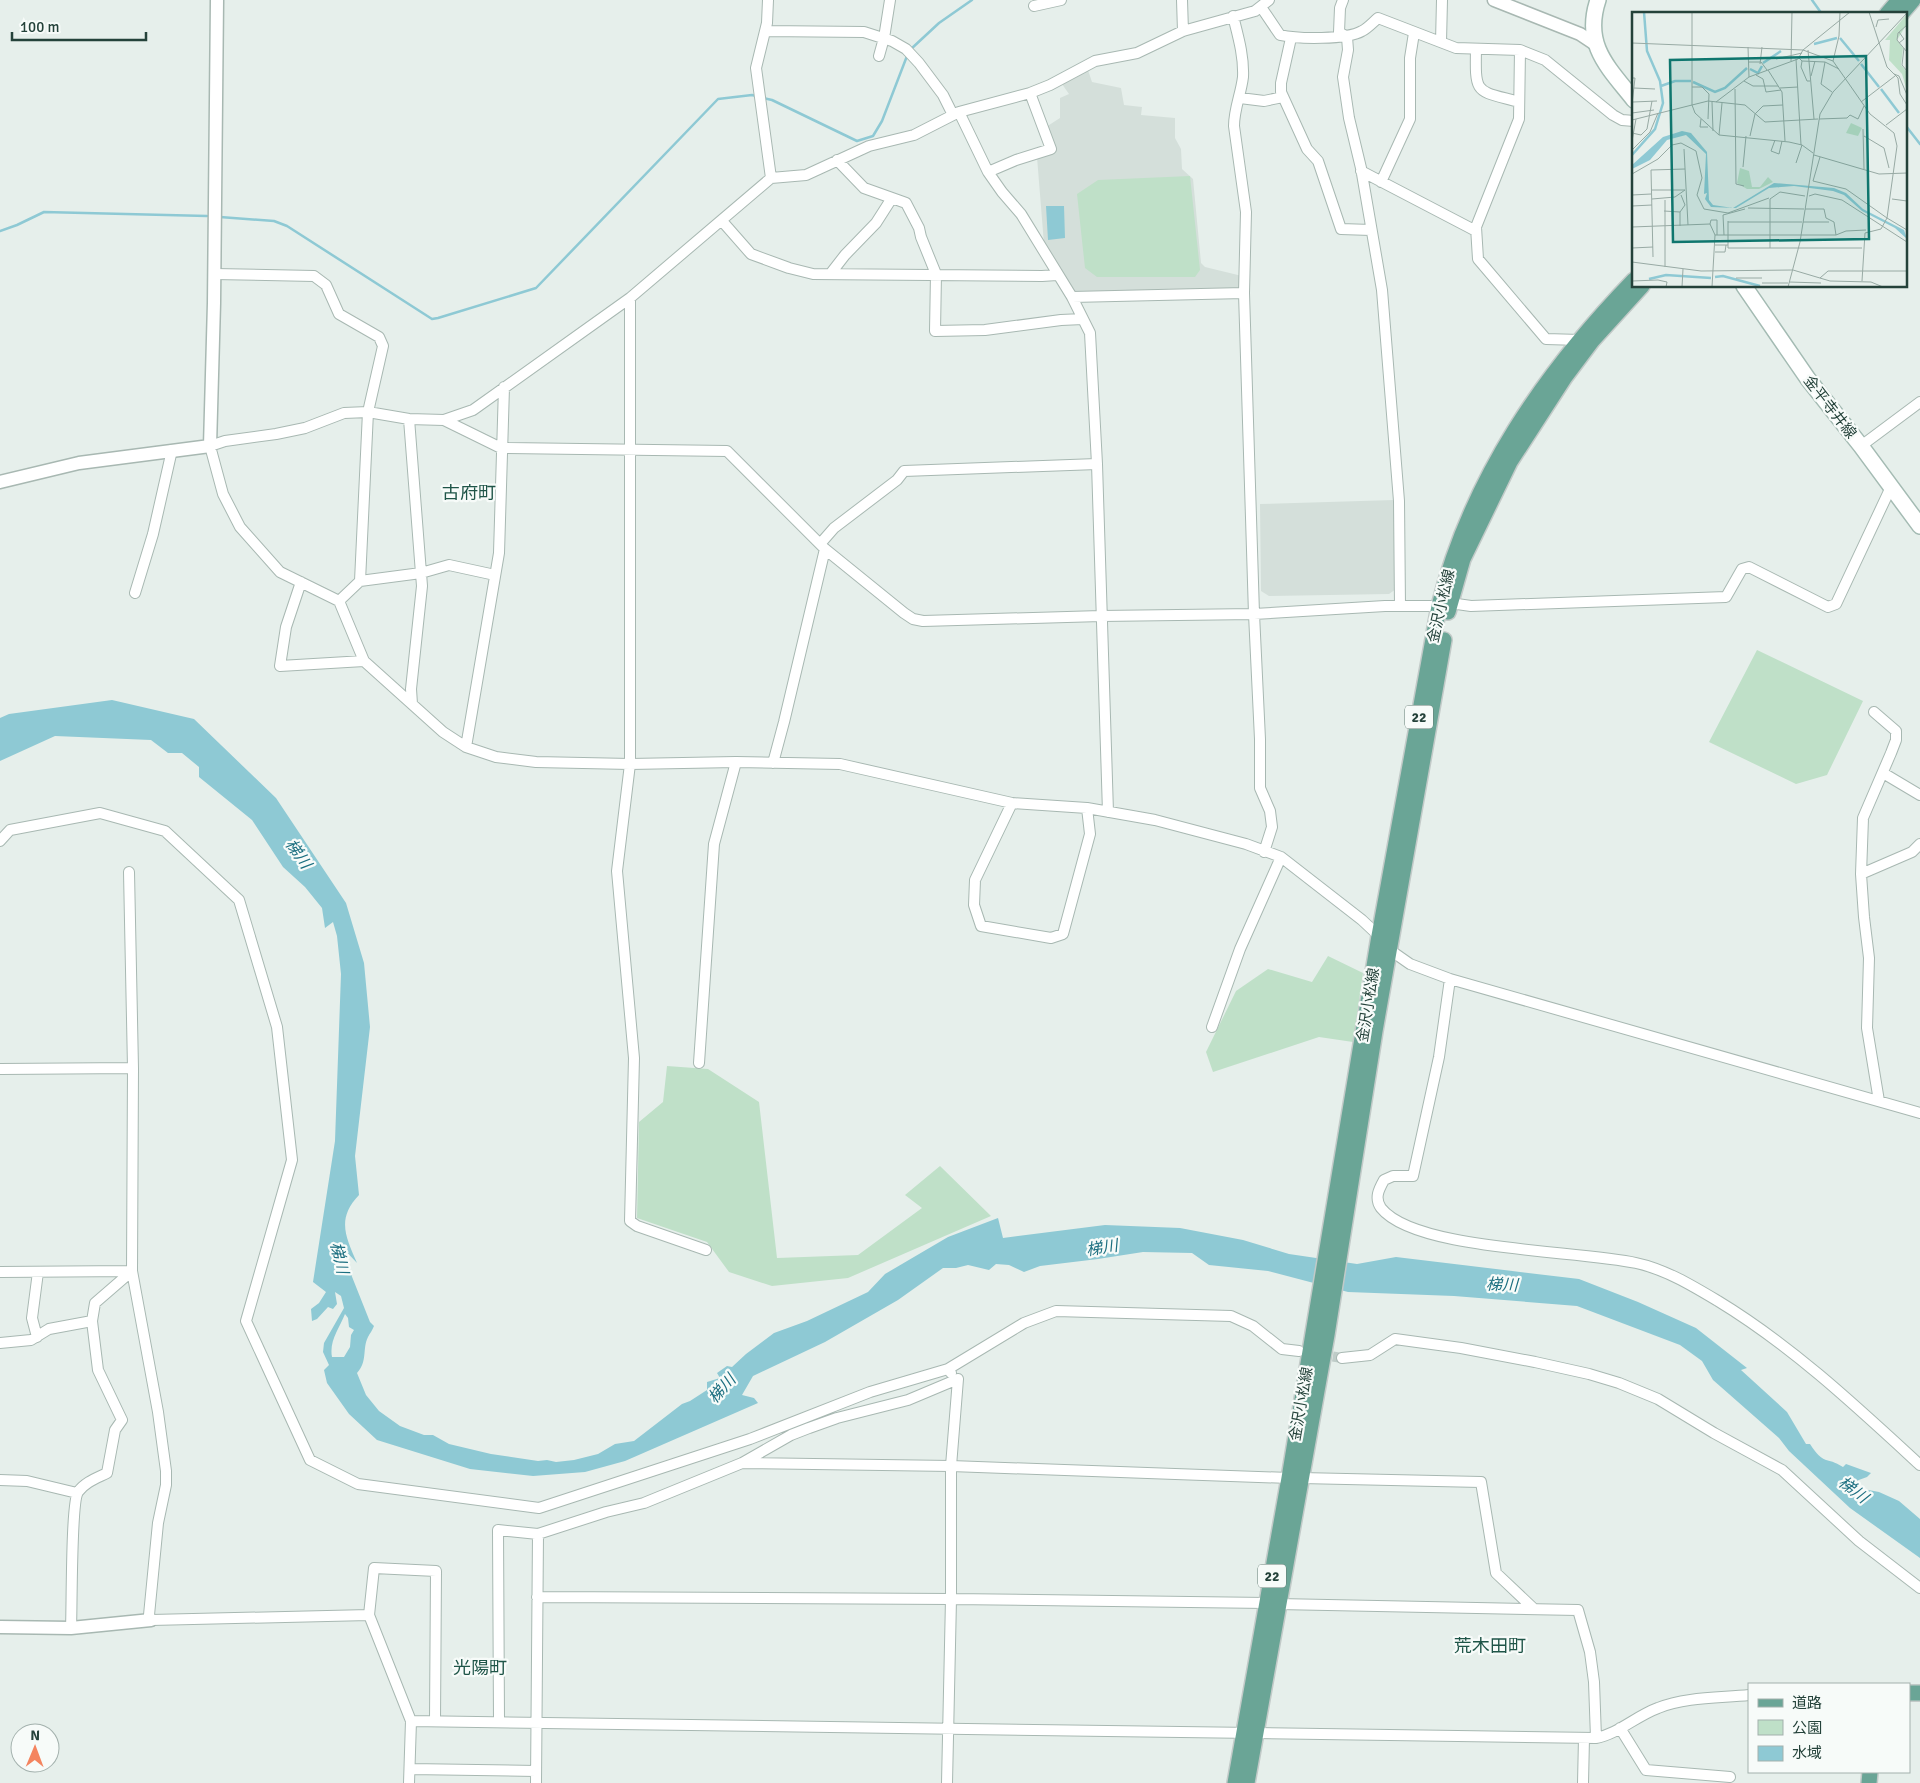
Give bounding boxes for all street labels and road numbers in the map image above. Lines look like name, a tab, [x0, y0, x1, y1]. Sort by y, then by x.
street label: 金平寺井線	[1800, 372, 1860, 442]
street label: 金沢小松線	[1424, 567, 1458, 645]
road number: 22	[1405, 706, 1433, 729]
street label: 金沢小松線	[1353, 967, 1383, 1043]
street label: 金沢小松線	[1286, 1365, 1316, 1443]
road number: 22	[1258, 1564, 1286, 1588]

